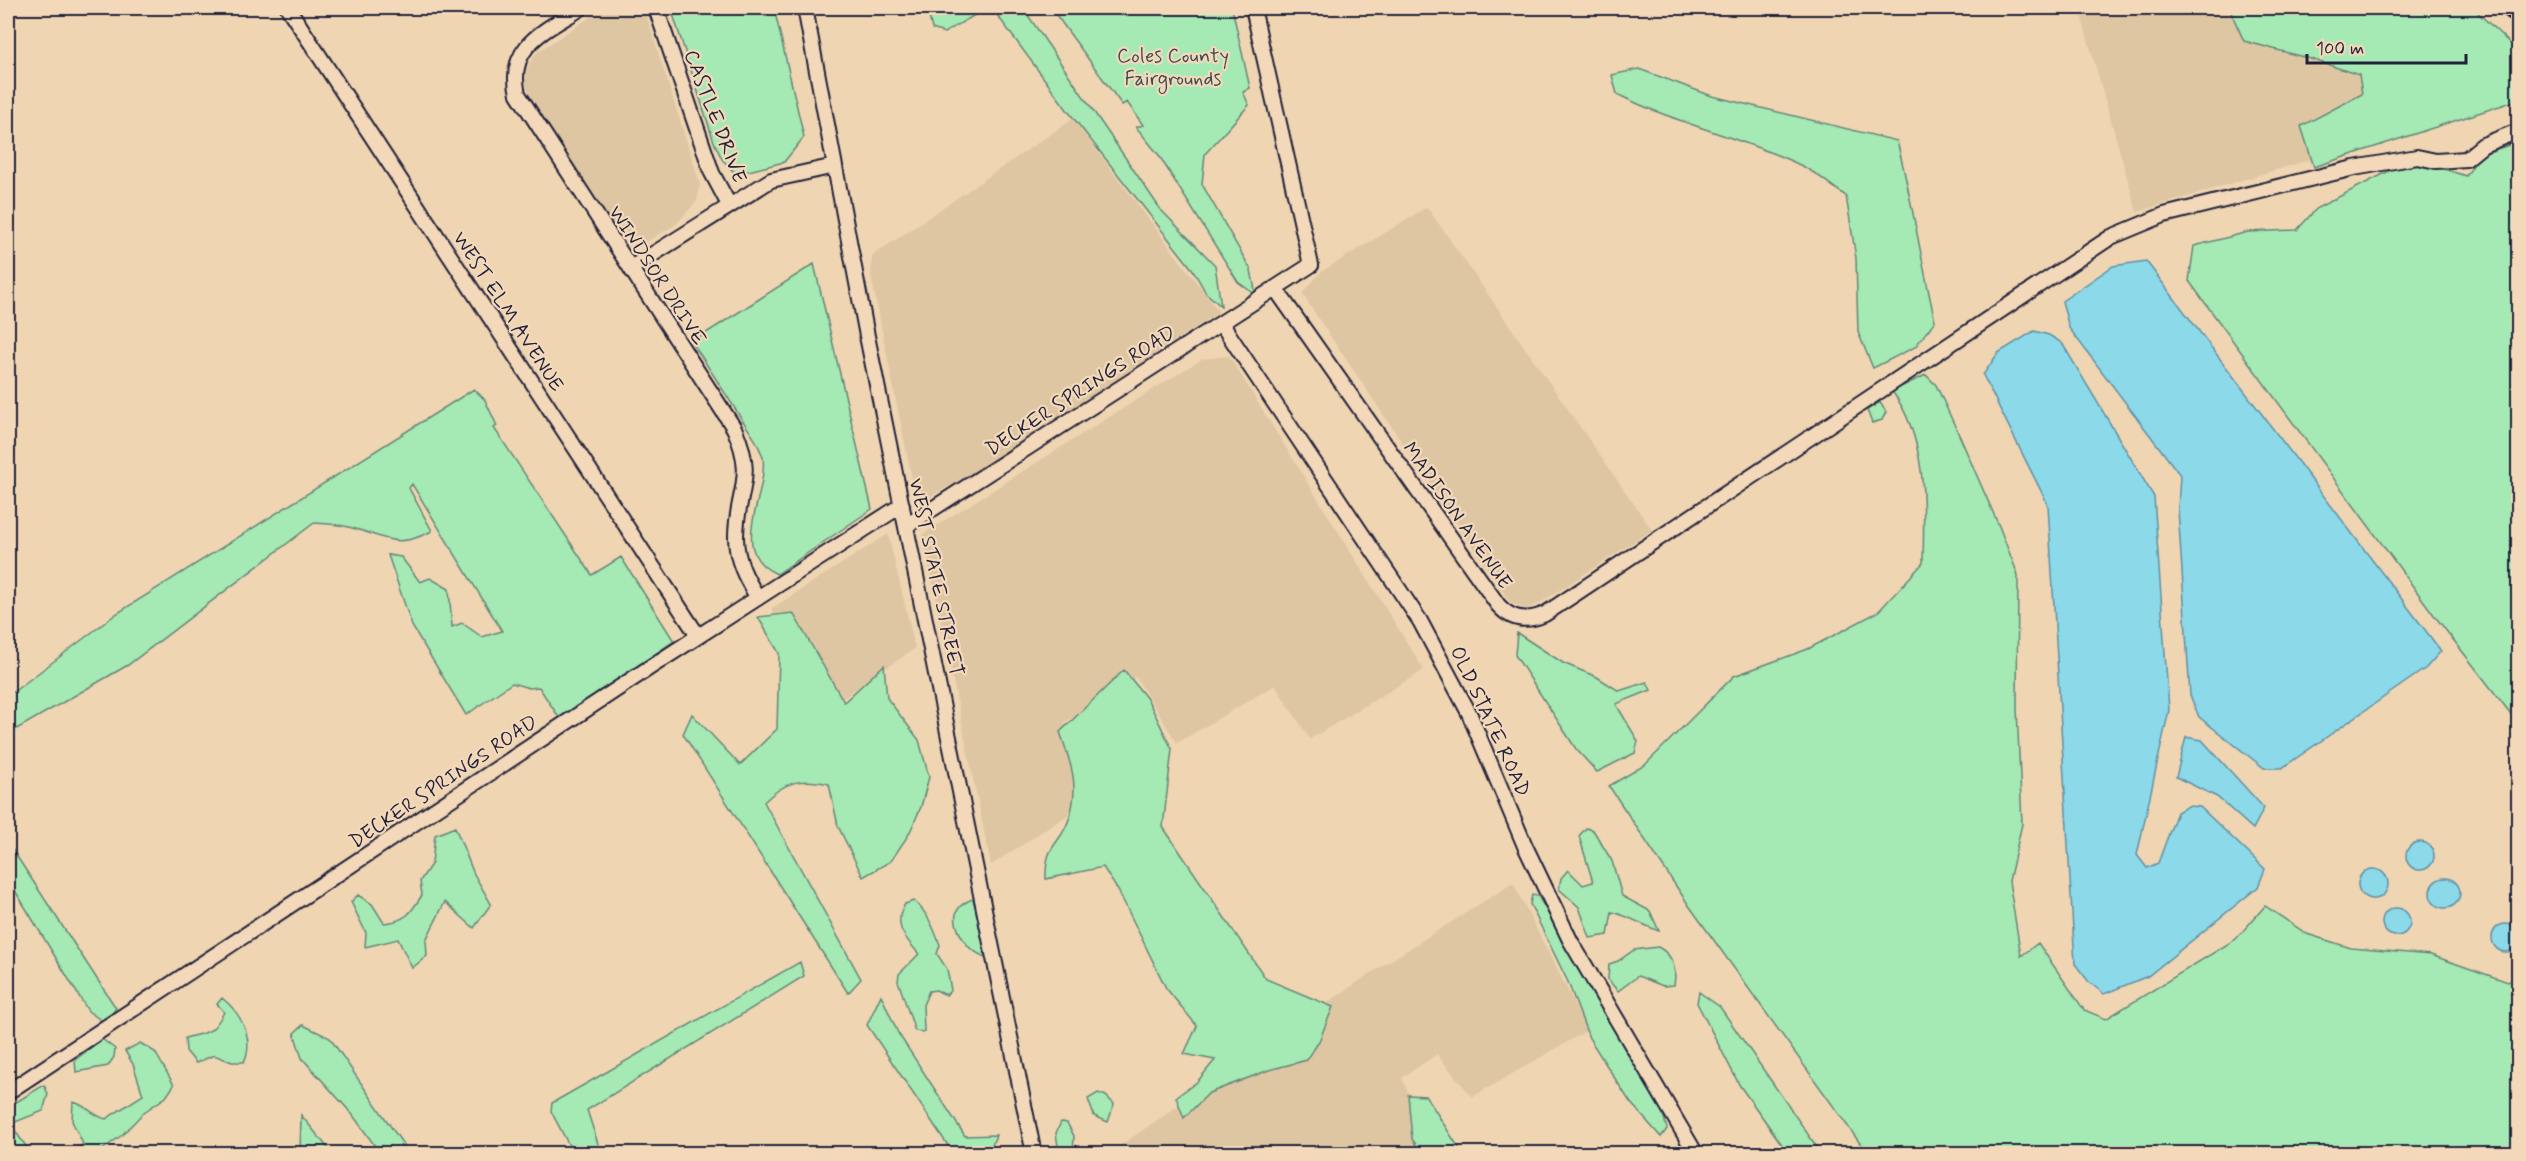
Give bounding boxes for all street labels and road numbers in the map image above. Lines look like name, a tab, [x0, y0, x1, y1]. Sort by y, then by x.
street label: CASTLE DRIVE	[677, 46, 752, 187]
street label: WINDSOR DRIVE	[601, 201, 712, 351]
street label: WEST ELM AVENUE	[446, 227, 570, 397]
street label: DECKER SPRINGS ROAD	[981, 320, 1181, 463]
street label: MADISON AVENUE	[1396, 437, 1518, 595]
street label: WEST STATE STREET	[901, 476, 970, 679]
street label: OLD STATE ROAD	[1443, 642, 1536, 801]
street label: DECKER SPRINGS ROAD	[344, 709, 543, 855]

